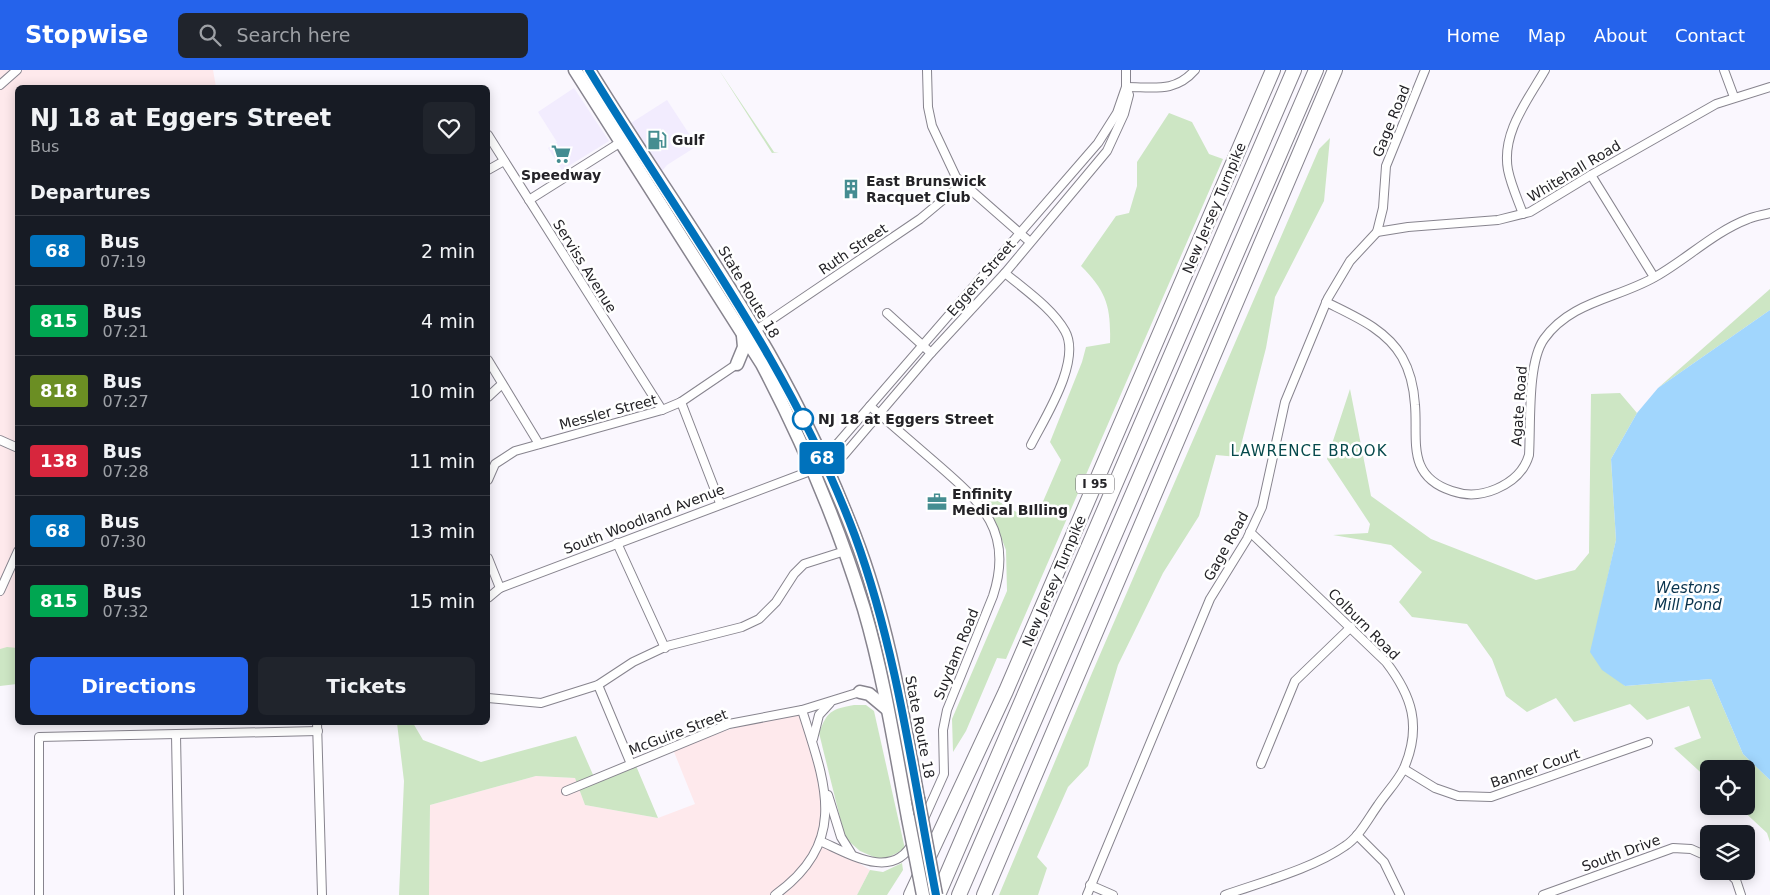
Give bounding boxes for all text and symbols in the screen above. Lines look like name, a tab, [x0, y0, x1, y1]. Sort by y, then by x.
search box	[178, 13, 528, 58]
text: Stopwise	[25, 21, 148, 49]
icon: search	[196, 21, 224, 49]
text: Search here	[236, 24, 351, 46]
text: Home	[1447, 25, 1500, 46]
text: Map	[1528, 25, 1566, 46]
text: About	[1594, 25, 1647, 46]
text: Contact	[1675, 25, 1745, 46]
street label: Gage Road	[1369, 83, 1413, 159]
button: heart	[423, 102, 475, 154]
text: NJ 18 at Eggers Street	[30, 104, 331, 132]
fuel station icon: Gulf	[646, 129, 668, 151]
place label: Gulf	[672, 132, 705, 148]
text: Bus	[30, 137, 59, 156]
street label: Whitehall Road	[1525, 137, 1623, 205]
street label: New Jersey Turnpike	[1179, 140, 1249, 276]
supermarket icon: Speedway	[550, 143, 572, 165]
place label: Speedway	[521, 167, 601, 183]
place label: East Brunswick Racquet Club	[866, 173, 987, 205]
building icon: East Brunswick Racquet Club	[840, 178, 862, 200]
text: Departures	[30, 181, 151, 203]
street label: Serviss Avenue	[550, 217, 620, 315]
street label: Ruth Street	[816, 220, 891, 278]
text: Bus	[100, 230, 139, 252]
street label: Eggers Street	[944, 236, 1019, 319]
text: 68	[45, 240, 70, 261]
text: 2 min	[421, 240, 475, 262]
street label: State Route 18	[715, 243, 783, 341]
text: 07:19	[100, 252, 146, 271]
text: Bus	[103, 300, 142, 322]
text: 815	[40, 310, 78, 331]
text: 4 min	[421, 310, 475, 332]
text: 07:21	[103, 322, 149, 341]
street label: Agate Road	[1508, 365, 1530, 447]
text: Bus	[103, 370, 142, 392]
text: 818	[40, 380, 78, 401]
text: 10 min	[409, 380, 475, 402]
street label: Messler Street	[557, 391, 659, 433]
text: 07:27	[103, 392, 149, 411]
marker: NJ 18 at Eggers Street	[792, 408, 814, 430]
place label: NJ 18 at Eggers Street	[818, 411, 994, 427]
text: Bus	[103, 440, 142, 462]
line badge: 68	[800, 442, 844, 474]
district label: LAWRENCE BROOK	[1231, 442, 1388, 460]
text: 68	[809, 447, 835, 468]
text: 138	[40, 450, 78, 471]
text: 11 min	[409, 450, 475, 472]
text: 07:28	[103, 462, 149, 481]
road number: I 95	[1076, 474, 1114, 494]
street label: South Woodland Avenue	[561, 481, 727, 557]
place label: Enfinity Medical BIlling	[952, 486, 1068, 518]
office icon: Enfinity Medical BIlling	[926, 491, 948, 513]
street label: Gage Road	[1200, 509, 1252, 583]
text: Bus	[100, 510, 139, 532]
street label: New Jersey Turnpike	[1019, 513, 1089, 649]
text: 68	[45, 520, 70, 541]
text: 13 min	[409, 520, 475, 542]
text: 07:30	[100, 532, 146, 551]
water label: Westons Mill Pond	[1654, 579, 1722, 614]
text: Bus	[103, 580, 142, 602]
street label: Colburn Road	[1325, 585, 1403, 663]
text: 815	[40, 590, 78, 611]
text: 15 min	[409, 590, 475, 612]
text: 07:32	[103, 602, 149, 621]
street label: Suydam Road	[930, 606, 982, 702]
button: Directions	[30, 657, 248, 715]
button: Tickets	[258, 657, 475, 715]
street label: State Route 18	[902, 674, 938, 780]
street label: McGuire Street	[626, 706, 730, 758]
street label: Banner Court	[1488, 745, 1582, 791]
map controls	[1700, 760, 1755, 880]
button: locate	[1700, 760, 1755, 815]
button: layers	[1700, 825, 1755, 880]
street label: South Drive	[1580, 831, 1662, 875]

